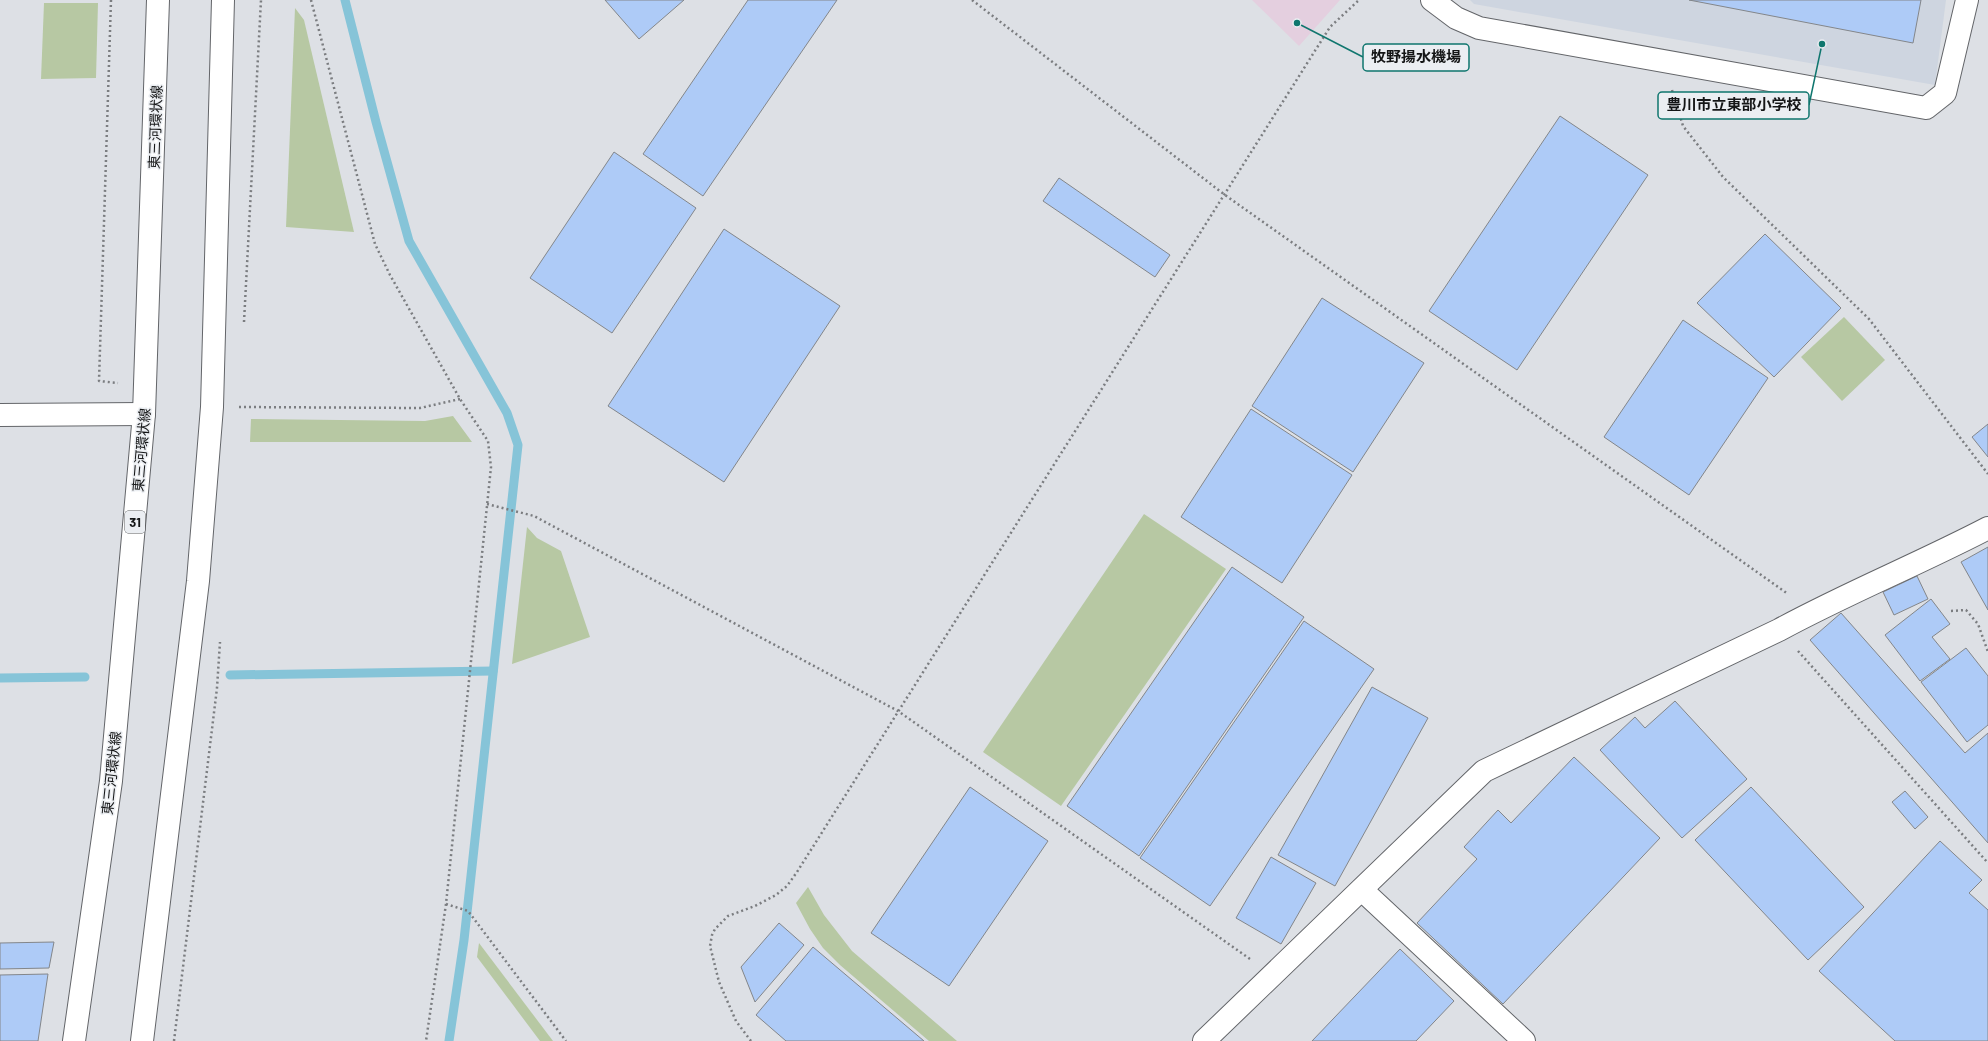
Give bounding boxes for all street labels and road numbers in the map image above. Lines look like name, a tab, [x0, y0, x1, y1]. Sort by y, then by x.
street label: 東三河環状線	[145, 85, 165, 169]
street label: 東三河環状線	[129, 407, 153, 493]
road number: 31	[125, 511, 145, 533]
street label: 東三河環状線	[98, 730, 124, 816]

